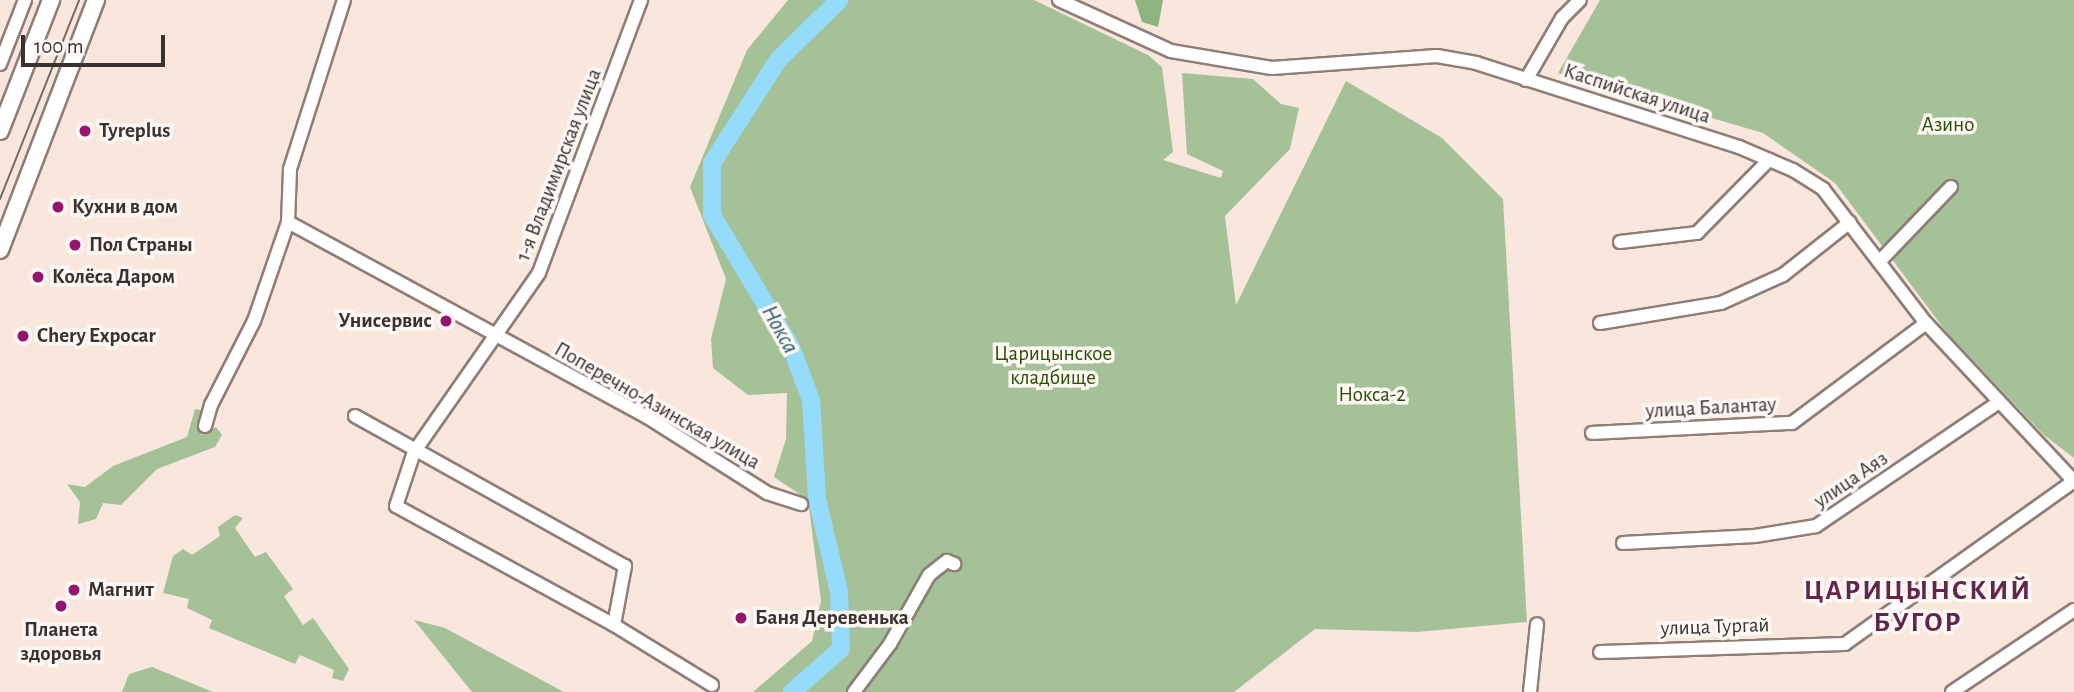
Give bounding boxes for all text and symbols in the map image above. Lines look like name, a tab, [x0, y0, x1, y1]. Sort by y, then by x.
scale bar	[24, 21, 168, 65]
text: 100 m	[34, 36, 84, 57]
street label: Каспийская улица	[1560, 58, 1714, 130]
street label: 1-я Владимирская улица	[511, 65, 607, 265]
park label: Азино	[1922, 112, 1974, 138]
place label: Tyreplus	[99, 118, 170, 144]
marker: Tyreplus	[77, 123, 93, 139]
place label: Кухни в дом	[72, 194, 178, 220]
marker: Кухни в дом	[50, 199, 66, 215]
place label: Пол Страны	[89, 232, 193, 258]
marker: Пол Страны	[67, 237, 83, 253]
place label: Колёса Даром	[52, 264, 175, 290]
marker: Колёса Даром	[30, 269, 46, 285]
water label: Нокса	[755, 301, 803, 359]
place label: Унисервис	[338, 308, 432, 334]
marker: Унисервис	[438, 313, 454, 329]
place label: Chery Expocar	[37, 323, 156, 349]
marker: Chery Expocar	[15, 328, 31, 344]
street label: Поперечно-Азинская улица	[550, 337, 764, 475]
park label: Царицынское кладбище	[994, 341, 1112, 391]
park label: Нокса-2	[1338, 382, 1406, 408]
street label: улица Балантау	[1645, 392, 1777, 424]
street label: улица Аяз	[1809, 446, 1893, 514]
district label: ЦАРИЦЫНСКИЙ БУГОР	[1805, 574, 2031, 640]
place label: Магнит	[88, 577, 154, 603]
marker: Магнит	[66, 582, 82, 598]
marker: Планета здоровья	[53, 598, 69, 614]
place label: Баня Деревенька	[755, 605, 909, 631]
marker: Баня Деревенька	[733, 610, 749, 626]
street label: улица Тургай	[1660, 613, 1770, 641]
place label: Планета здоровья	[20, 617, 102, 667]

